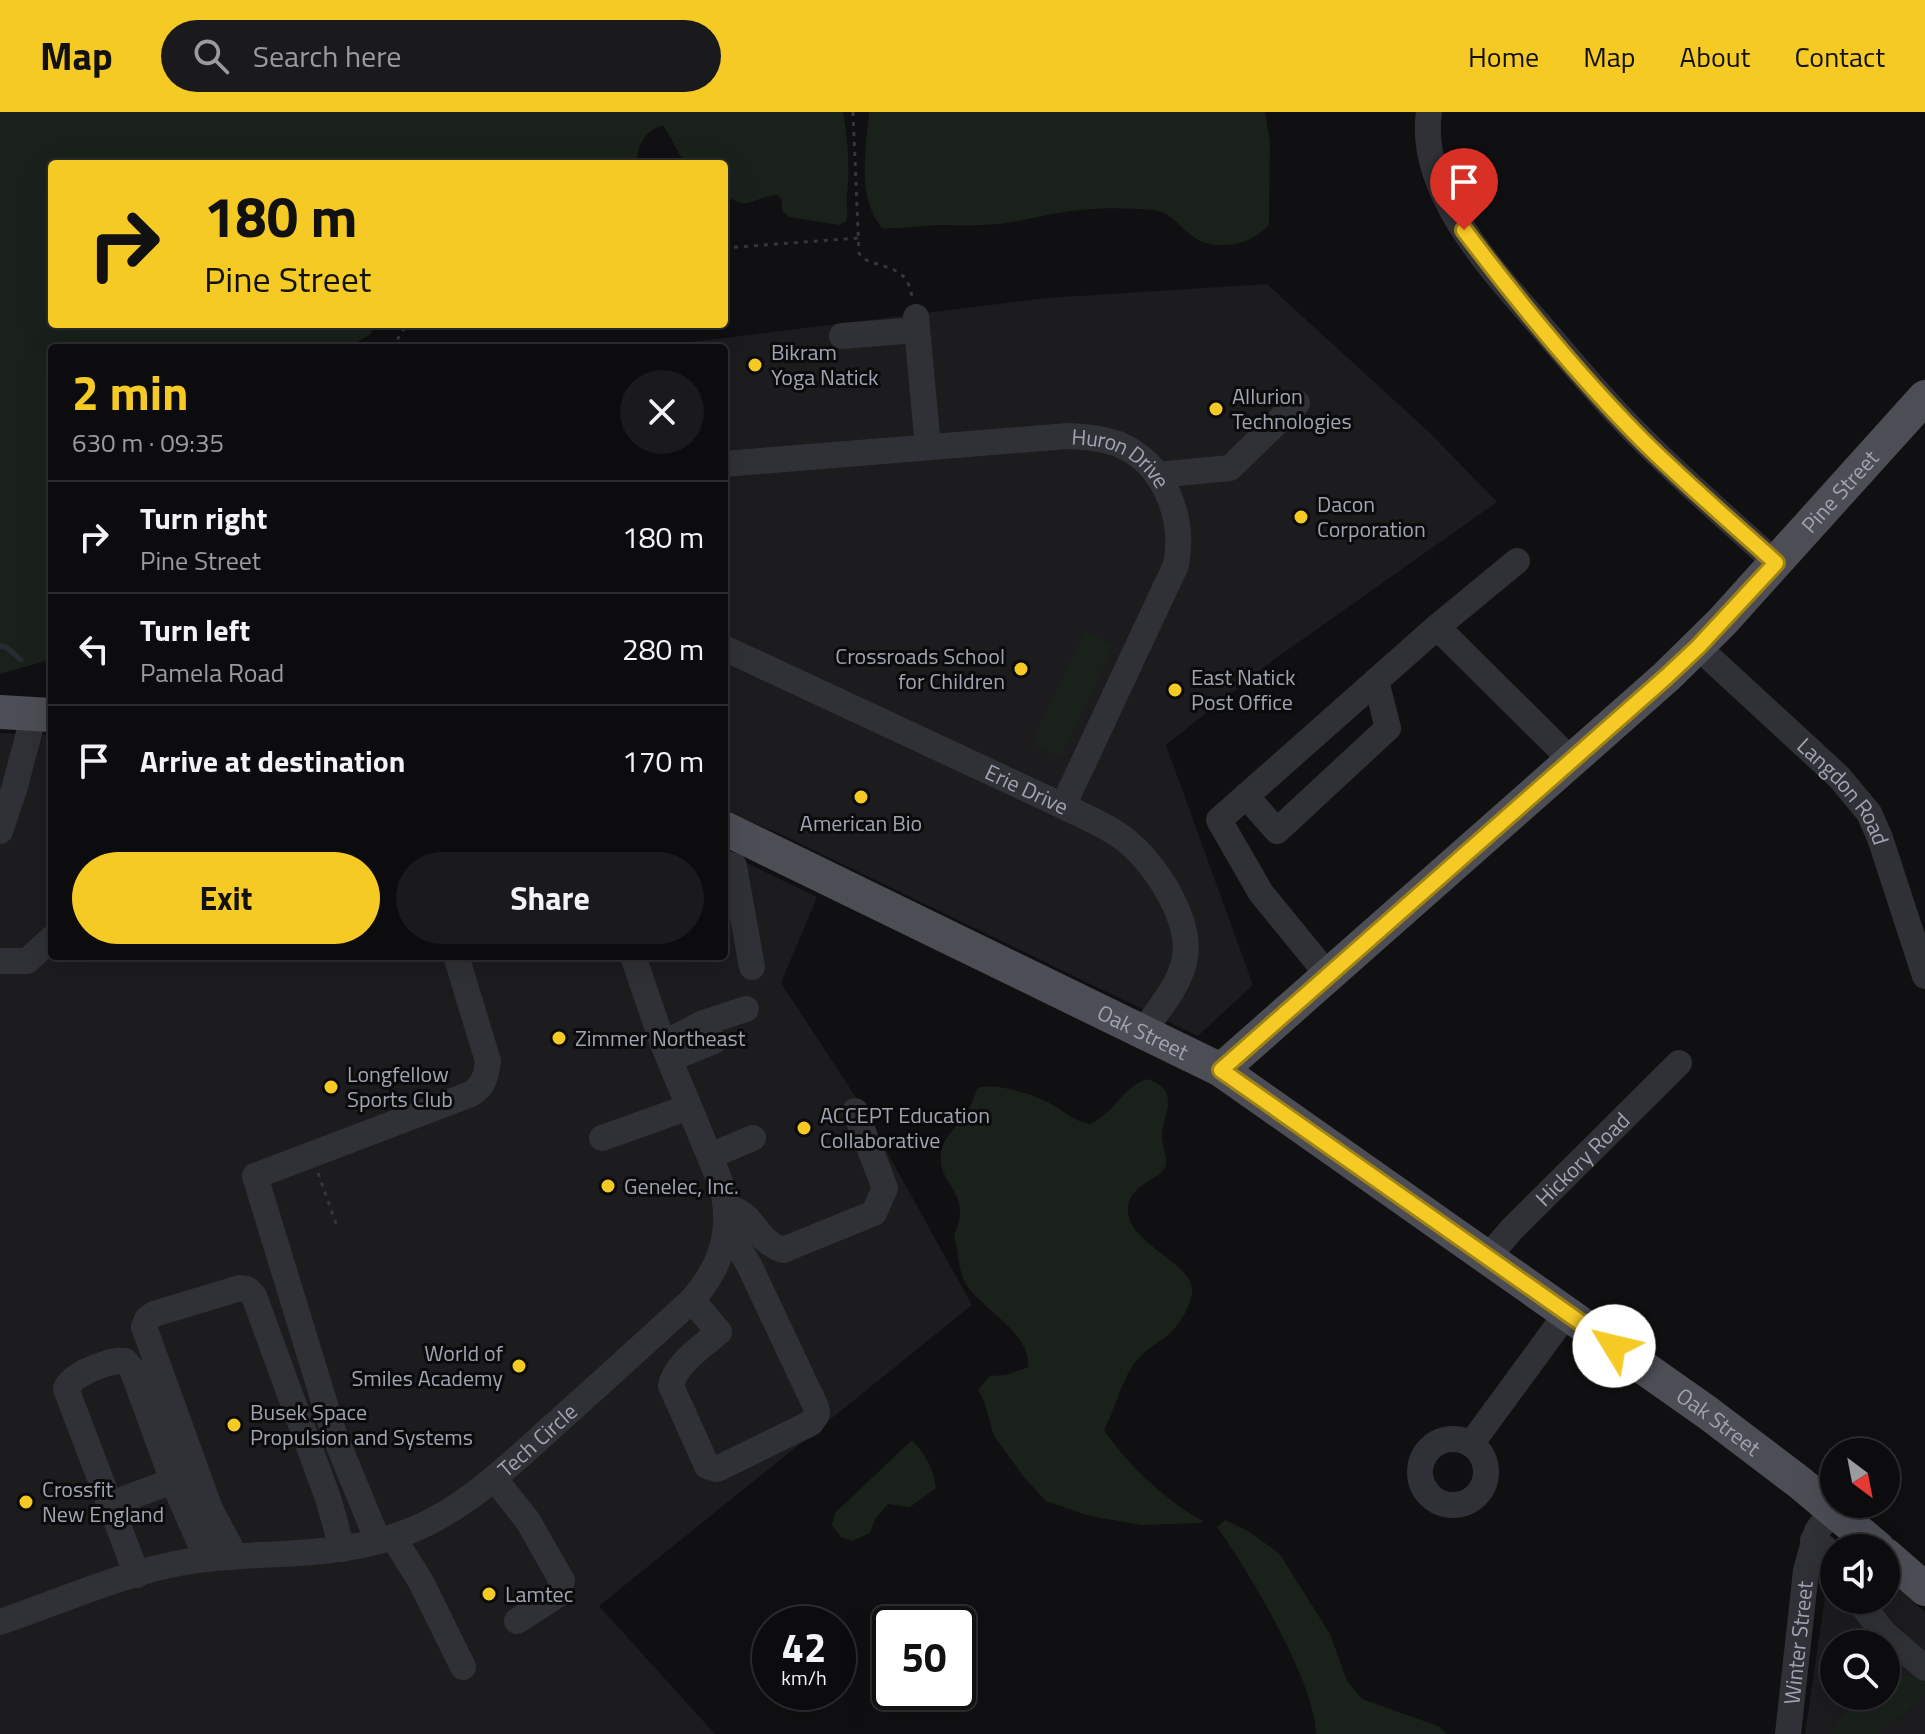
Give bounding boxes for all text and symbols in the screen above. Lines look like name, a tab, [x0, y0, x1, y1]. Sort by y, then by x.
search box	[161, 20, 721, 92]
text: Map	[40, 27, 113, 85]
text: Search here	[253, 33, 402, 79]
icon: search	[189, 34, 233, 78]
text: Home	[1468, 35, 1539, 78]
text: Map	[1583, 35, 1636, 78]
text: About	[1680, 35, 1750, 78]
text: Contact	[1794, 35, 1885, 78]
pin	[1430, 148, 1498, 230]
icon: arrive	[1442, 160, 1486, 204]
text: 180 m	[204, 174, 357, 259]
icon: right	[72, 192, 176, 296]
text: Pine Street	[204, 251, 371, 306]
place label: Bikram Yoga Natick	[771, 335, 879, 394]
text: 2 min	[72, 356, 189, 429]
marker: Bikram Yoga Natick	[746, 356, 764, 374]
button: close	[620, 370, 704, 454]
place label: Allurion Technologies	[1232, 379, 1352, 438]
marker: Allurion Technologies	[1207, 400, 1225, 418]
street label: Huron Drive	[1070, 419, 1178, 495]
text: 630 m · 09:35	[72, 423, 224, 462]
street label: Pine Street	[1793, 442, 1887, 541]
place label: Dacon Corporation	[1317, 487, 1426, 546]
text: Turn right	[140, 495, 268, 541]
marker: Dacon Corporation	[1292, 508, 1310, 526]
text: 180 m	[622, 514, 704, 560]
icon: right	[72, 515, 116, 559]
text: Pine Street	[140, 541, 261, 580]
text: Turn left	[140, 607, 250, 653]
text: 280 m	[622, 626, 704, 672]
icon: left	[72, 627, 116, 671]
place label: Crossroads School for Children	[835, 639, 1005, 698]
text: Pamela Road	[140, 653, 284, 692]
marker: Crossroads School for Children	[1012, 660, 1030, 678]
place label: East Natick Post Office	[1191, 660, 1296, 719]
marker: East Natick Post Office	[1166, 681, 1184, 699]
street label: Langdon Road	[1789, 729, 1898, 849]
text: Arrive at destination	[140, 738, 405, 784]
text: 170 m	[622, 738, 704, 784]
icon: arrive	[72, 739, 116, 783]
street label: Erie Drive	[979, 755, 1074, 823]
marker: American Bio	[852, 788, 870, 806]
place label: American Bio	[800, 806, 922, 840]
button: Exit	[72, 852, 380, 944]
button: Share	[396, 852, 704, 944]
street label: Oak Street	[1092, 995, 1195, 1069]
place label: Zimmer Northeast	[575, 1021, 746, 1055]
marker: Zimmer Northeast	[550, 1029, 568, 1047]
place label: Longfellow Sports Club	[347, 1057, 453, 1116]
marker: Longfellow Sports Club	[322, 1078, 340, 1096]
place label: ACCEPT Education Collaborative	[820, 1098, 990, 1157]
street label: Hickory Road	[1527, 1104, 1638, 1214]
marker: ACCEPT Education Collaborative	[795, 1119, 813, 1137]
place label: Genelec, Inc.	[624, 1169, 739, 1203]
marker: Genelec, Inc.	[599, 1177, 617, 1195]
position arrow	[1572, 1304, 1656, 1388]
place label: World of Smiles Academy	[351, 1336, 504, 1395]
marker: World of Smiles Academy	[510, 1357, 528, 1375]
street label: Oak Street	[1669, 1379, 1768, 1464]
place label: Busek Space Propulsion and Systems	[250, 1395, 473, 1454]
street label: Tech Circle	[490, 1395, 585, 1485]
marker: Busek Space Propulsion and Systems	[225, 1416, 243, 1434]
north arrow	[1820, 1438, 1900, 1518]
map controls	[1820, 1438, 1900, 1710]
place label: Crossfit New England	[42, 1472, 164, 1531]
marker: Crossfit New England	[17, 1493, 35, 1511]
button: sound	[1820, 1534, 1900, 1614]
place label: Lamtec	[505, 1577, 573, 1611]
street label: Winter Street	[1774, 1579, 1822, 1706]
marker: Lamtec	[480, 1585, 498, 1603]
speed limit sign: 50	[872, 1606, 976, 1710]
text: 42	[782, 1617, 826, 1678]
button: search	[1820, 1630, 1900, 1710]
text: km/h	[781, 1662, 827, 1693]

